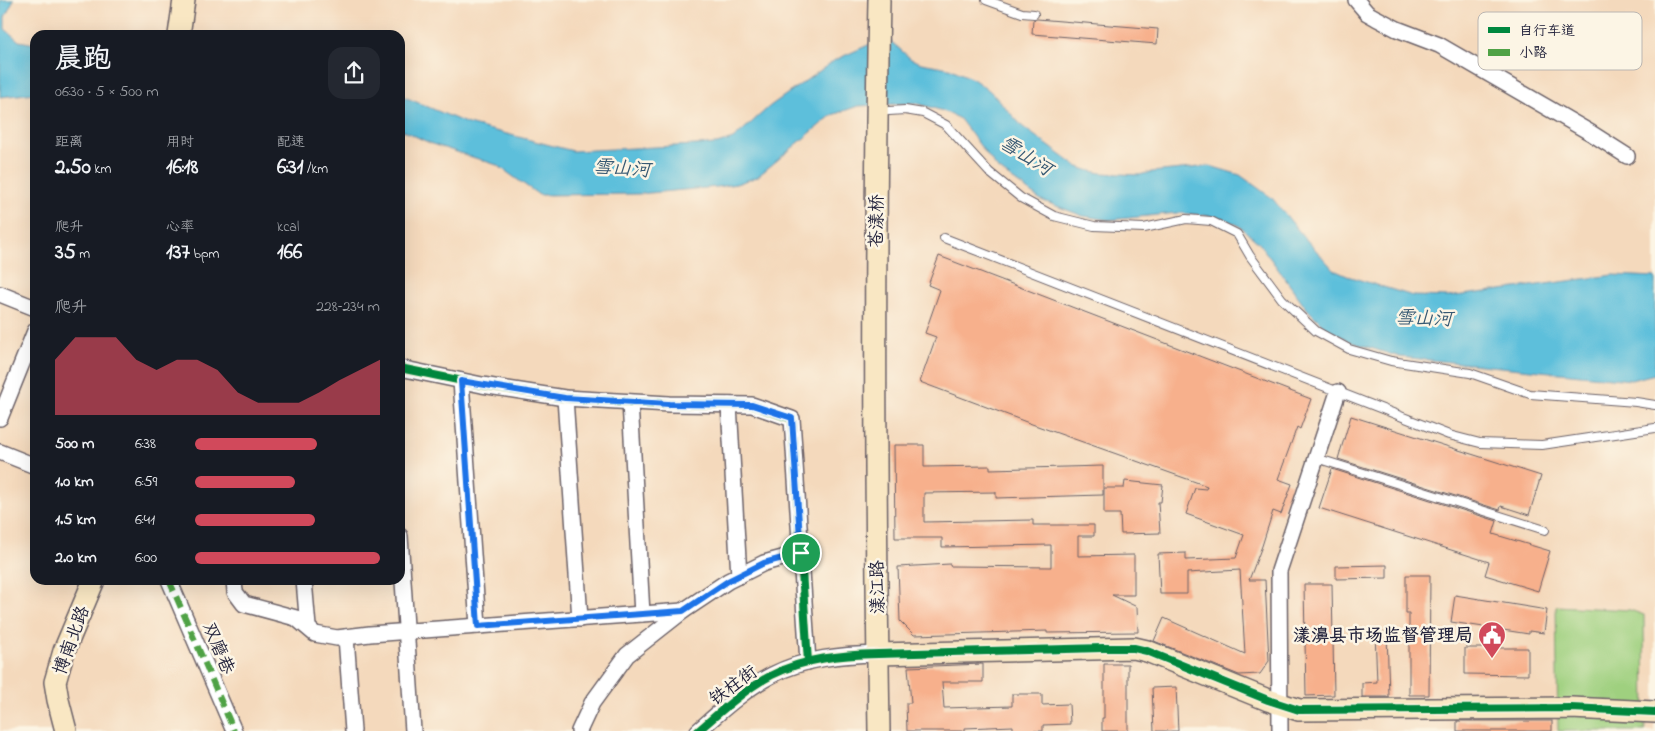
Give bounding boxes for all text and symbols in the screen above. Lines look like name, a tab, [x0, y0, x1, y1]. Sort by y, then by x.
legend	[1478, 12, 1642, 70]
text: 自行车道	[1519, 21, 1575, 42]
text: 晨跑	[55, 40, 111, 81]
text: 小路	[1519, 43, 1547, 64]
button: share	[328, 47, 380, 99]
text: 06:30 · 5 × 500 m	[55, 80, 159, 104]
water label: 雪山河	[994, 131, 1060, 185]
text: 距离	[55, 132, 83, 153]
text: 用时	[166, 132, 194, 153]
text: 配速	[277, 132, 305, 153]
text: 2.50	[55, 153, 91, 183]
text: 16:18	[166, 153, 198, 183]
text: 6:31	[277, 153, 303, 183]
water label: 雪山河	[592, 154, 654, 185]
text: km	[91, 159, 111, 180]
text: /km	[303, 159, 328, 180]
street label: 苍漾桥	[865, 194, 891, 248]
text: 爬升	[55, 217, 83, 238]
text: 心率	[166, 217, 194, 238]
text: kcal	[277, 217, 299, 238]
text: 35	[55, 238, 76, 268]
text: 137	[166, 238, 190, 268]
text: 166	[277, 238, 302, 268]
text: m	[76, 244, 90, 265]
text: bpm	[190, 244, 219, 265]
text: 228–234 m	[316, 295, 380, 319]
text: 爬升	[55, 296, 87, 320]
water label: 雪山河	[1395, 305, 1456, 334]
text: 500 m	[55, 432, 94, 456]
text: 6:38	[135, 432, 156, 456]
text: 1.0 km	[55, 470, 94, 494]
text: 6:59	[135, 470, 157, 494]
text: 1.5 km	[55, 508, 96, 532]
text: 6:41	[135, 508, 155, 532]
pin	[780, 532, 822, 574]
icon: arrive	[787, 539, 815, 567]
text: 2.0 km	[55, 546, 97, 570]
text: 6:00	[135, 546, 157, 570]
street label: 漾江路	[866, 560, 892, 614]
street label: 博南北路	[48, 602, 97, 679]
street label: 双磨巷	[195, 619, 240, 679]
public building icon: 漾濞县市场监督管理局	[1477, 620, 1507, 659]
place label: 漾濞县市场监督管理局	[1293, 624, 1473, 650]
street label: 铁柱街	[705, 660, 764, 713]

